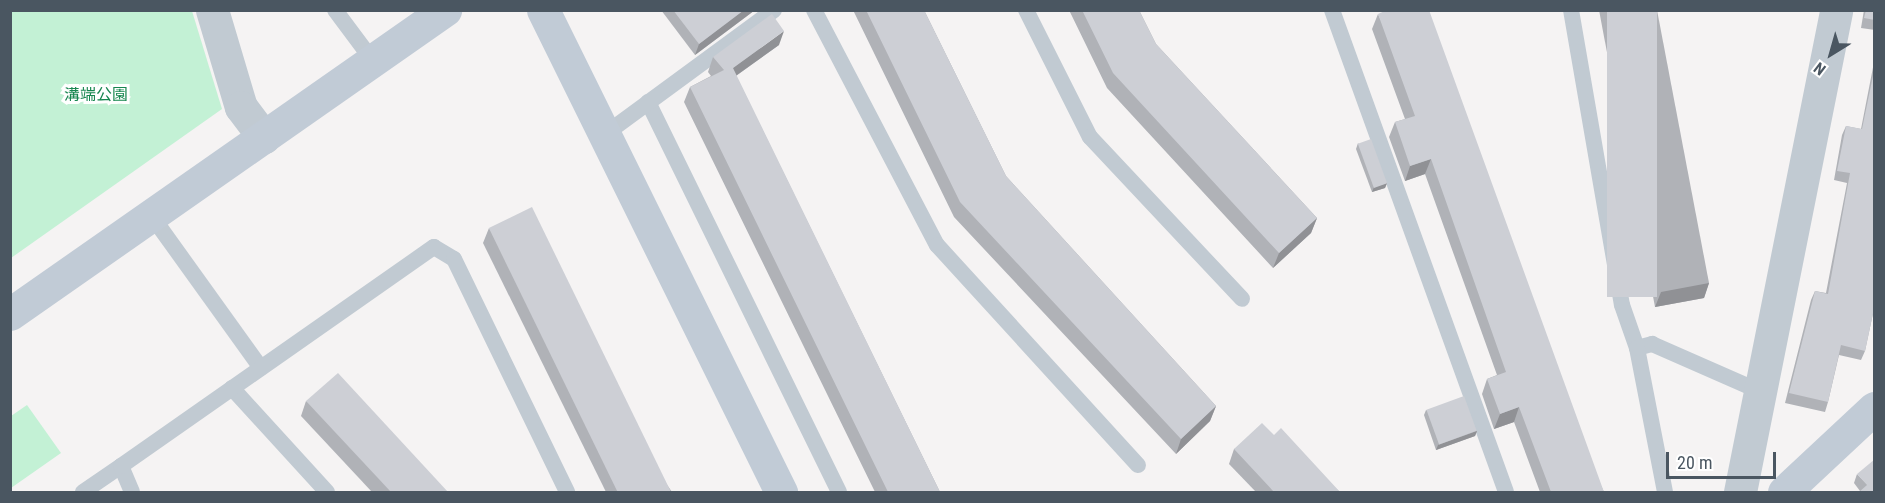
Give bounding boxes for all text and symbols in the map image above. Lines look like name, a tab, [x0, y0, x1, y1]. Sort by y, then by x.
north arrow	[1801, 24, 1861, 84]
text: N	[1810, 58, 1830, 79]
park label: 溝端公園	[64, 85, 128, 105]
scale bar	[1669, 440, 1778, 478]
text: 20 m	[1677, 452, 1712, 473]

